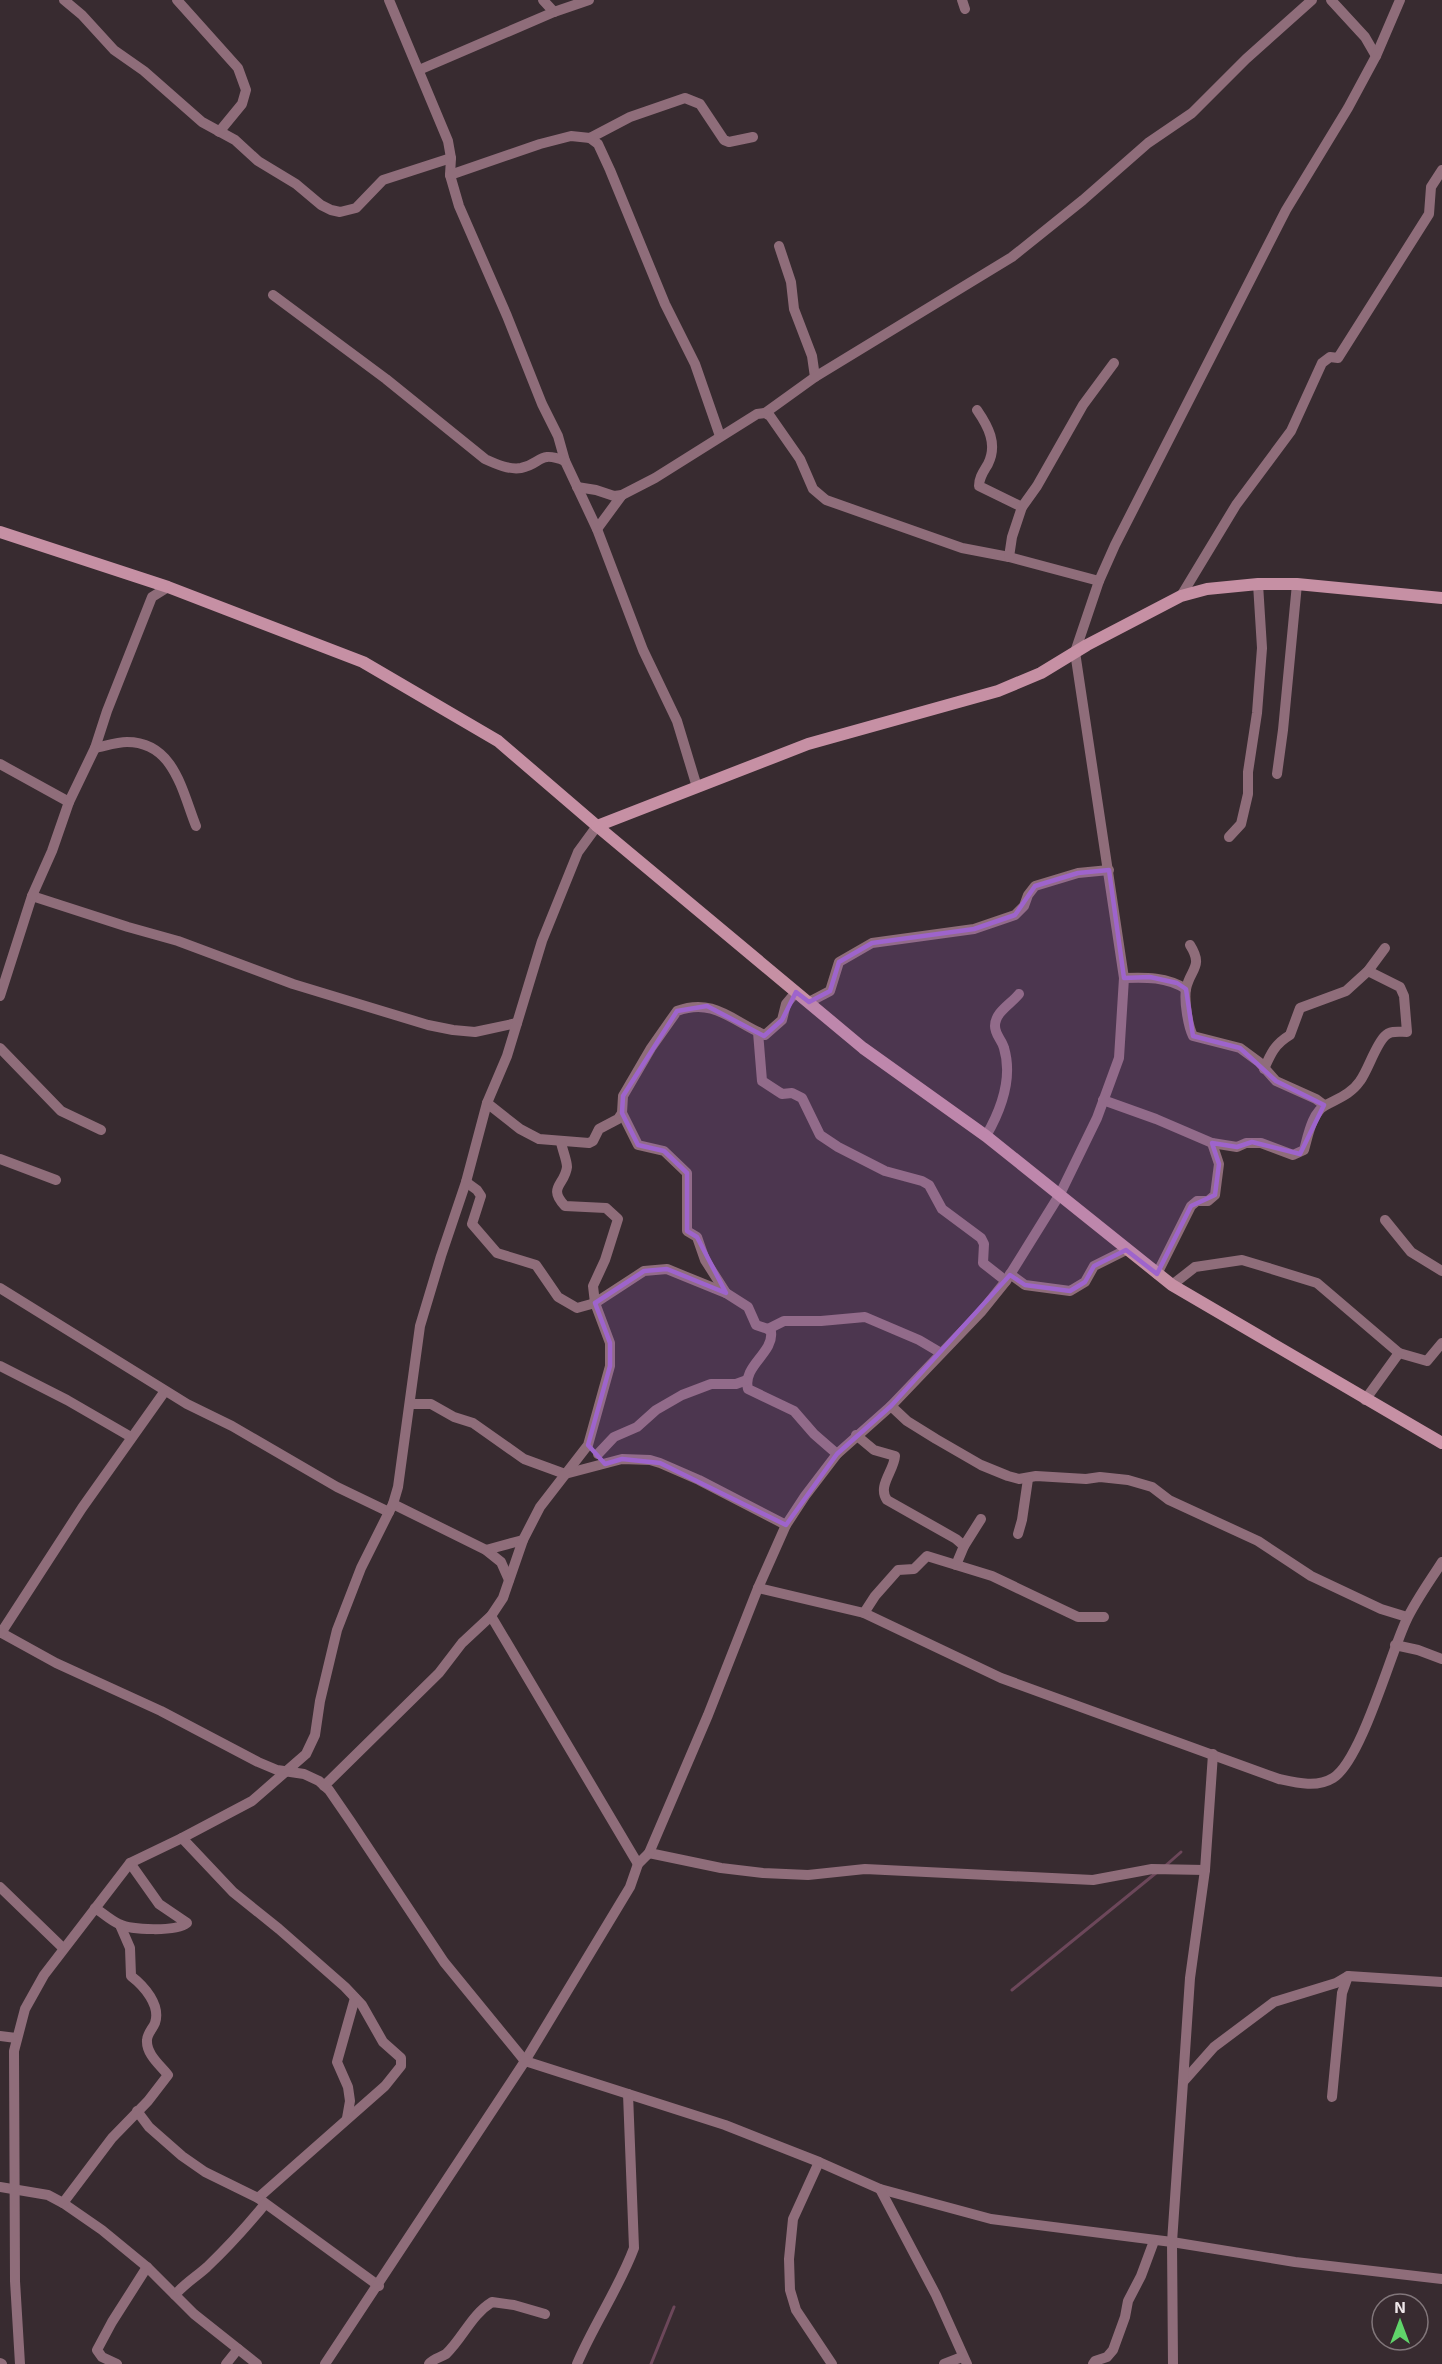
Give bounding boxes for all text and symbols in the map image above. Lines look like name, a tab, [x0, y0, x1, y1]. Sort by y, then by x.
north arrow	[1370, 2292, 1430, 2352]
text: N	[1394, 2297, 1406, 2316]

